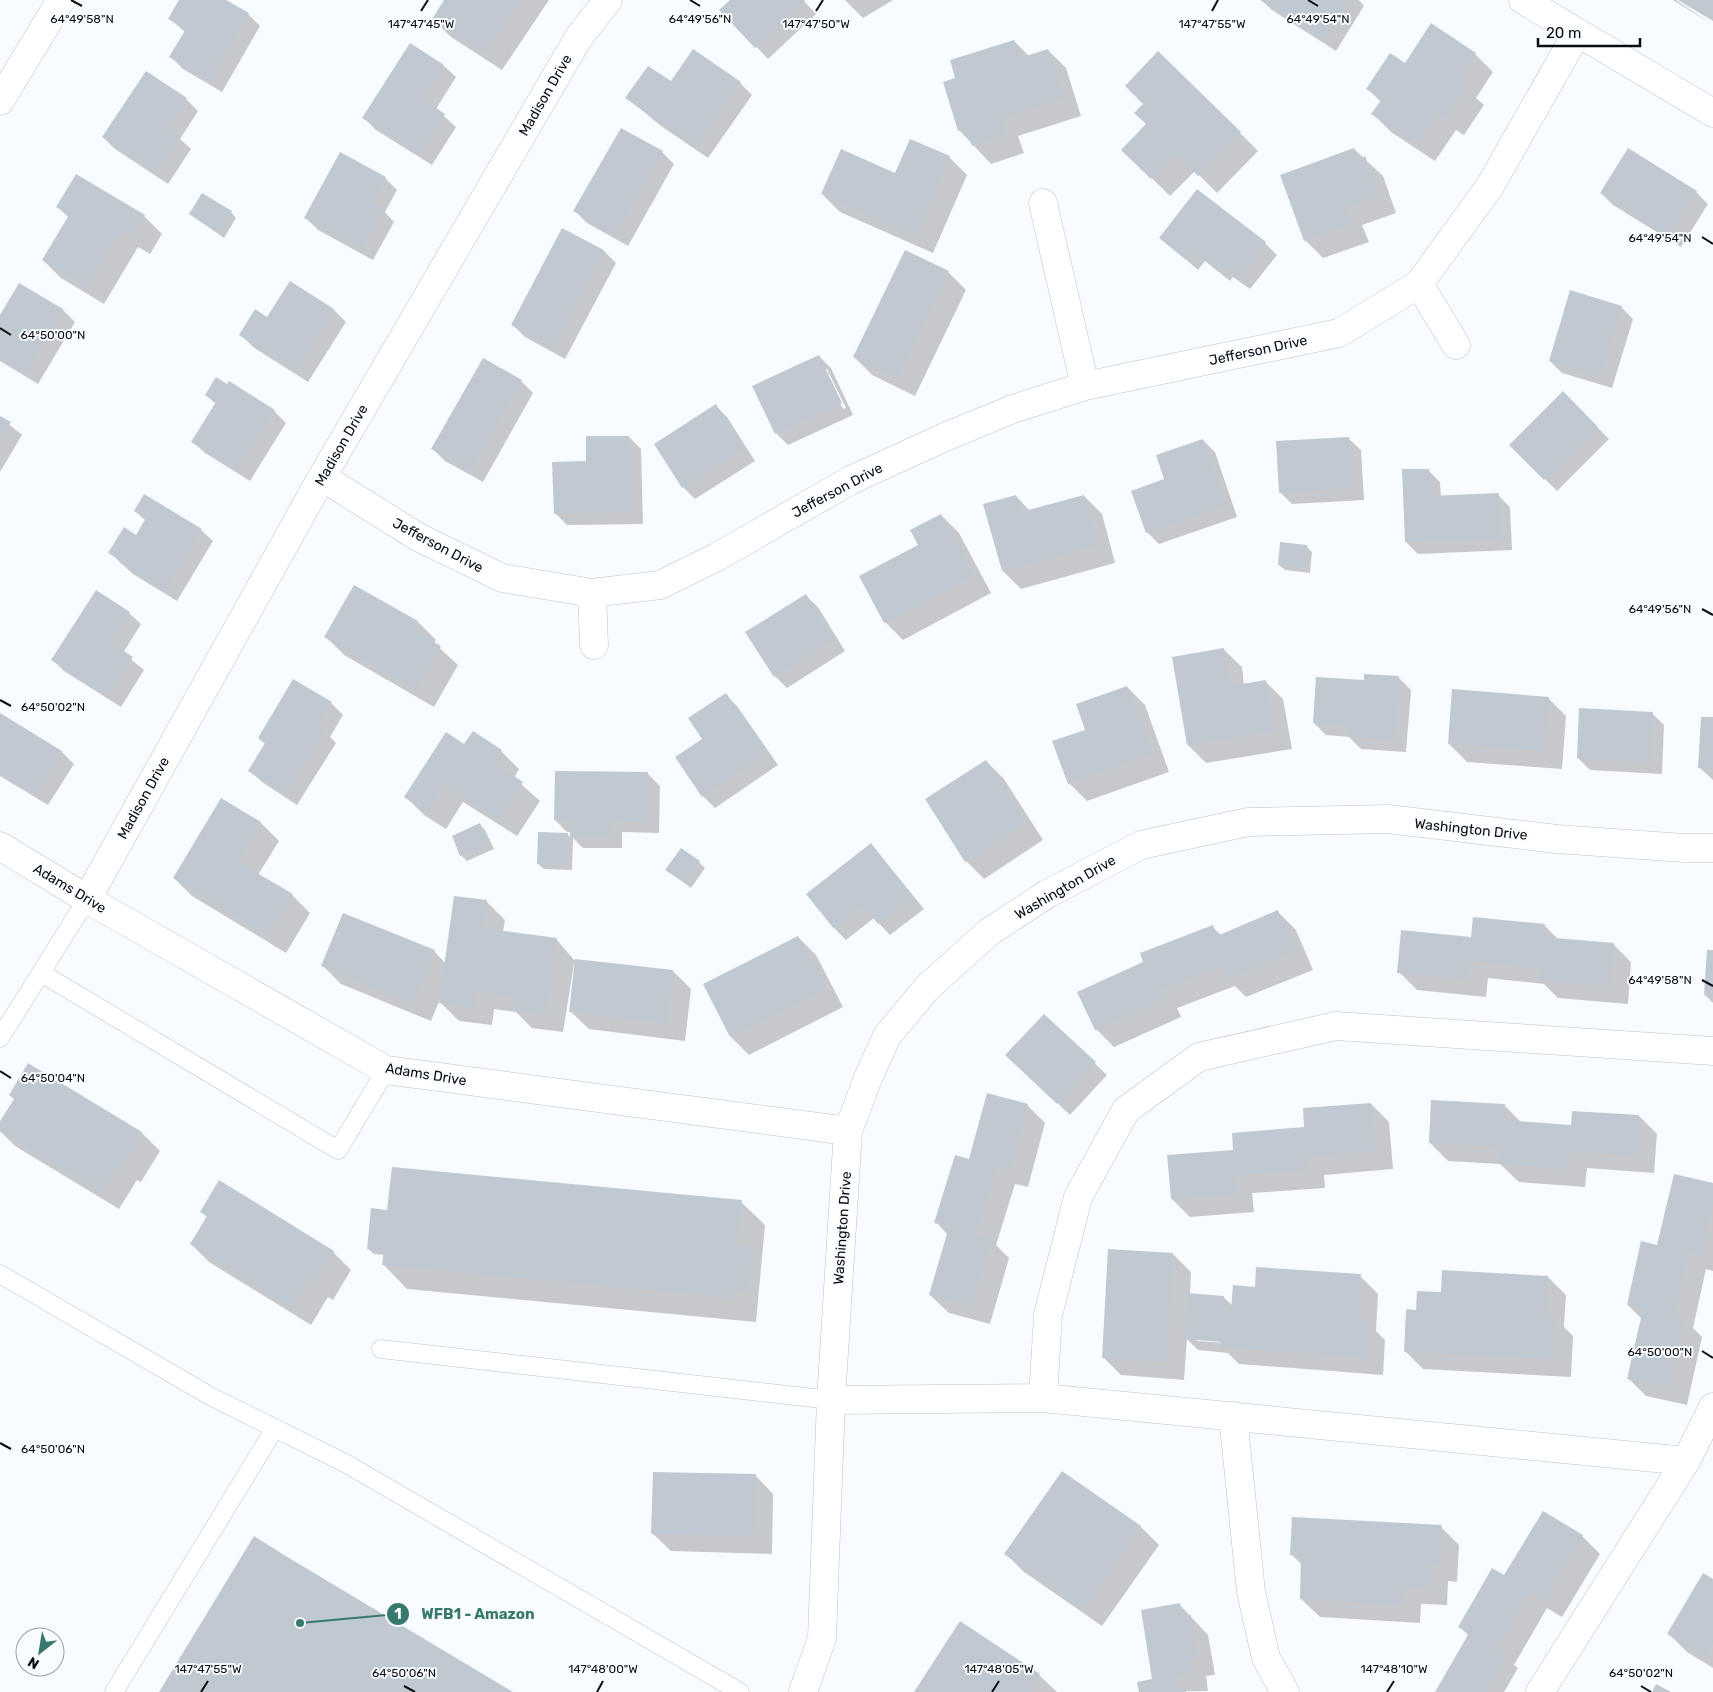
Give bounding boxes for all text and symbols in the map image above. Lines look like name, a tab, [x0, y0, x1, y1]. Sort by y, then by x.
text: 64°49'58"N	[50, 12, 114, 26]
text: 64°49'56"N	[669, 12, 731, 26]
text: 64°49'54"N	[1286, 12, 1350, 26]
scale bar	[1538, 15, 1640, 47]
text: 147°47'45"W	[388, 17, 455, 31]
text: 147°47'50"W	[782, 17, 850, 31]
text: 147°47'55"W	[1178, 17, 1246, 31]
text: 20 m	[1546, 24, 1581, 42]
street label: Madison Drive	[515, 51, 576, 139]
text: 64°49'54"N	[1628, 231, 1692, 245]
text: 64°50'00"N	[21, 328, 85, 342]
street label: Jefferson Drive	[1207, 332, 1309, 369]
street label: Madison Drive	[311, 401, 372, 489]
street label: Jefferson Drive	[789, 459, 886, 521]
street label: Jefferson Drive	[390, 514, 486, 577]
text: 64°49'56"N	[1629, 602, 1691, 616]
text: 64°50'02"N	[21, 700, 85, 714]
street label: Madison Drive	[114, 754, 173, 842]
street label: Washington Drive	[1414, 815, 1528, 844]
street label: Washington Drive	[1012, 852, 1119, 923]
street label: Adams Drive	[30, 860, 109, 917]
text: 64°49'58"N	[1628, 973, 1692, 987]
street label: Adams Drive	[384, 1060, 468, 1089]
text: 64°50'04"N	[21, 1071, 85, 1085]
street label: Washington Drive	[830, 1171, 855, 1285]
text: 64°50'00"N	[1628, 1345, 1692, 1359]
text: 64°50'06"N	[21, 1442, 85, 1456]
callout: WFB1 - Amazon	[386, 1599, 544, 1629]
text: 1	[394, 1605, 402, 1623]
text: WFB1 - Amazon	[421, 1605, 535, 1623]
north arrow	[15, 1627, 65, 1677]
text: N	[25, 1653, 42, 1673]
text: 147°47'55"W	[174, 1662, 242, 1676]
text: 147°48'00"W	[568, 1662, 638, 1676]
text: 147°48'05"W	[964, 1662, 1034, 1676]
text: 147°48'10"W	[1360, 1662, 1428, 1676]
text: 64°50'06"N	[372, 1666, 436, 1680]
text: 64°50'02"N	[1609, 1666, 1673, 1680]

